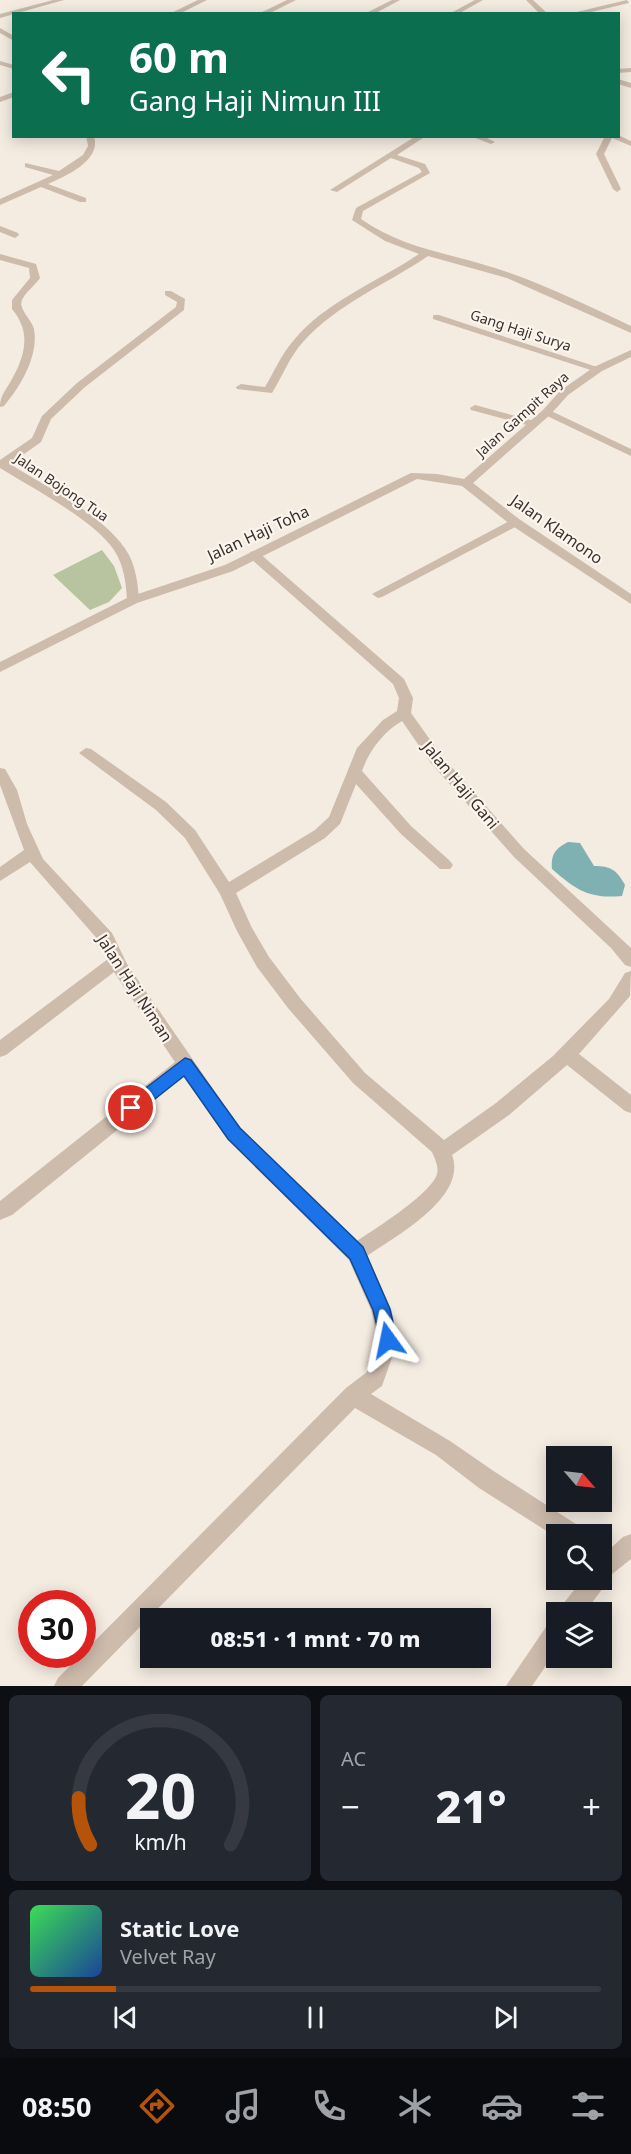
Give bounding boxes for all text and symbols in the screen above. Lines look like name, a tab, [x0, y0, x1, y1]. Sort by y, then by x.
text: 60 m	[129, 28, 229, 85]
icon: left	[30, 36, 108, 114]
text: Gang Haji Nimun III	[129, 82, 381, 119]
street label: Gang Haji Surya	[468, 305, 574, 355]
street label: Jalan Gampit Raya	[470, 367, 573, 462]
street label: Jalan Bojong Tua	[10, 447, 113, 526]
street label: Jalan Klamono	[505, 488, 607, 569]
street label: Jalan Haji Toha	[202, 500, 313, 567]
street label: Jalan Haji Gani	[416, 735, 504, 834]
street label: Jalan Haji Niman	[91, 928, 178, 1046]
pin	[105, 1082, 156, 1133]
icon: arrive	[114, 1091, 147, 1124]
position arrow	[356, 1308, 420, 1372]
north arrow	[546, 1446, 612, 1512]
map controls	[546, 1446, 612, 1668]
button: search	[546, 1524, 612, 1590]
speed limit sign: 30	[18, 1590, 96, 1668]
button: layers	[546, 1602, 612, 1668]
text: 08:51 · 1 mnt · 70 m	[211, 1623, 420, 1653]
text: AC	[341, 1745, 366, 1772]
text: 20	[124, 1752, 196, 1837]
text: 21°	[435, 1775, 507, 1836]
text: −	[341, 1784, 360, 1829]
text: +	[582, 1784, 601, 1829]
text: km/h	[134, 1827, 186, 1856]
text: Static Love	[120, 1913, 239, 1943]
text: Velvet Ray	[120, 1943, 216, 1970]
icon: previous	[109, 2001, 142, 2034]
icon: pause	[299, 2001, 332, 2034]
icon: next	[489, 2001, 522, 2034]
icon: directions	[136, 2085, 178, 2127]
icon: music	[222, 2085, 264, 2127]
icon: phone	[308, 2085, 350, 2127]
icon: climate	[394, 2085, 436, 2127]
icon: car	[481, 2085, 523, 2127]
icon: filters	[567, 2085, 609, 2127]
text: 08:50	[22, 2088, 91, 2125]

